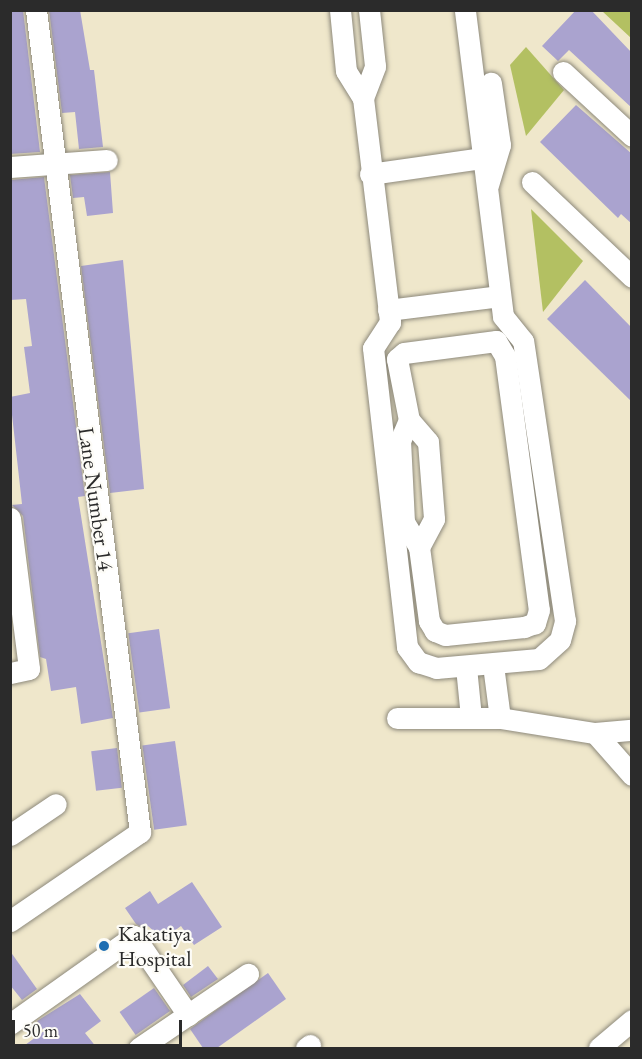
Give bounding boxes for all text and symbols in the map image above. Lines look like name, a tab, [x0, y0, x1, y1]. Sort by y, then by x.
street label: Lane Number 14	[73, 425, 119, 573]
place label: Kakatiya Hospital	[118, 920, 192, 972]
marker: Kakatiya Hospital	[95, 937, 113, 955]
scale bar	[15, 1008, 184, 1046]
text: 50 m	[23, 1019, 58, 1042]

